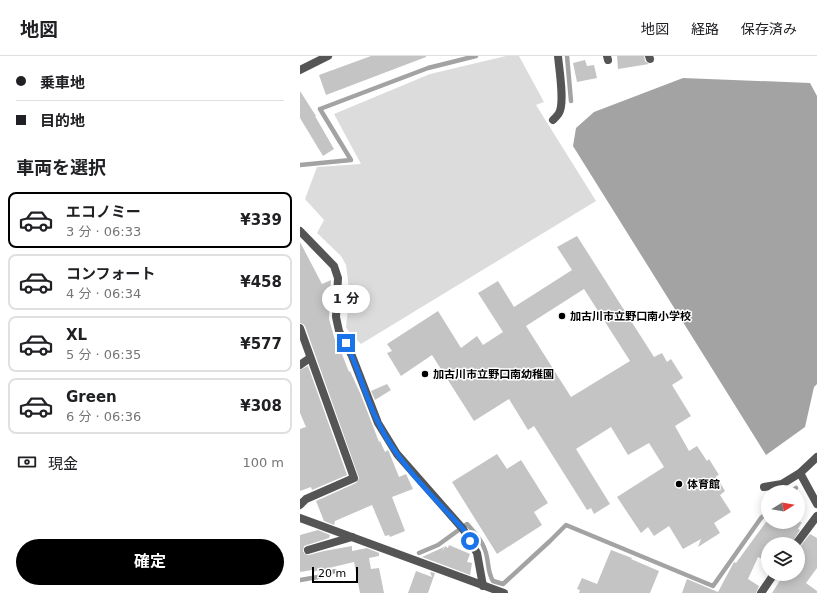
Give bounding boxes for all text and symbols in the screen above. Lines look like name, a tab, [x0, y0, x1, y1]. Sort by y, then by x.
text: 地図	[20, 18, 58, 40]
text: 地図	[641, 21, 669, 37]
text: 経路	[691, 21, 719, 37]
text: 保存済み	[741, 21, 797, 37]
text: 乗車地	[40, 74, 85, 92]
text: 目的地	[40, 112, 85, 130]
text: 車両を選択	[16, 157, 106, 178]
icon: car	[18, 202, 54, 238]
text: エコノミー	[66, 203, 141, 221]
text: ¥339	[240, 211, 282, 229]
text: 3 分 · 06:33	[66, 224, 141, 239]
icon: car	[18, 264, 54, 300]
text: コンフォート	[66, 265, 156, 283]
text: ¥458	[240, 273, 282, 291]
callout: 1 分	[322, 285, 370, 313]
text: 4 分 · 06:34	[66, 286, 141, 301]
text: 1 分	[333, 291, 359, 306]
place label: 加古川市立野口南小学校	[570, 310, 691, 323]
marker: 加古川市立野口南小学校	[557, 311, 567, 321]
icon: car	[18, 326, 54, 362]
text: XL	[66, 326, 87, 344]
route end	[337, 334, 355, 352]
text: ¥577	[240, 335, 282, 353]
text: 5 分 · 06:35	[66, 347, 141, 362]
place label: 加古川市立野口南幼稚園	[433, 368, 554, 381]
marker: 加古川市立野口南幼稚園	[420, 369, 430, 379]
icon: car	[18, 388, 54, 424]
text: Green	[66, 388, 117, 406]
text: ¥308	[240, 397, 282, 415]
text: 6 分 · 06:36	[66, 409, 141, 424]
icon: cash	[16, 451, 38, 473]
text: 現金	[48, 455, 78, 473]
text: 100 m	[242, 455, 284, 470]
place label: 体育館	[687, 478, 720, 491]
marker: 体育館	[674, 479, 684, 489]
north arrow	[761, 485, 805, 529]
map controls	[761, 485, 805, 581]
route start	[461, 532, 479, 550]
button: layers	[761, 537, 805, 581]
button: 確定	[16, 539, 284, 585]
scale bar	[312, 565, 358, 584]
text: 20 m	[318, 567, 346, 580]

